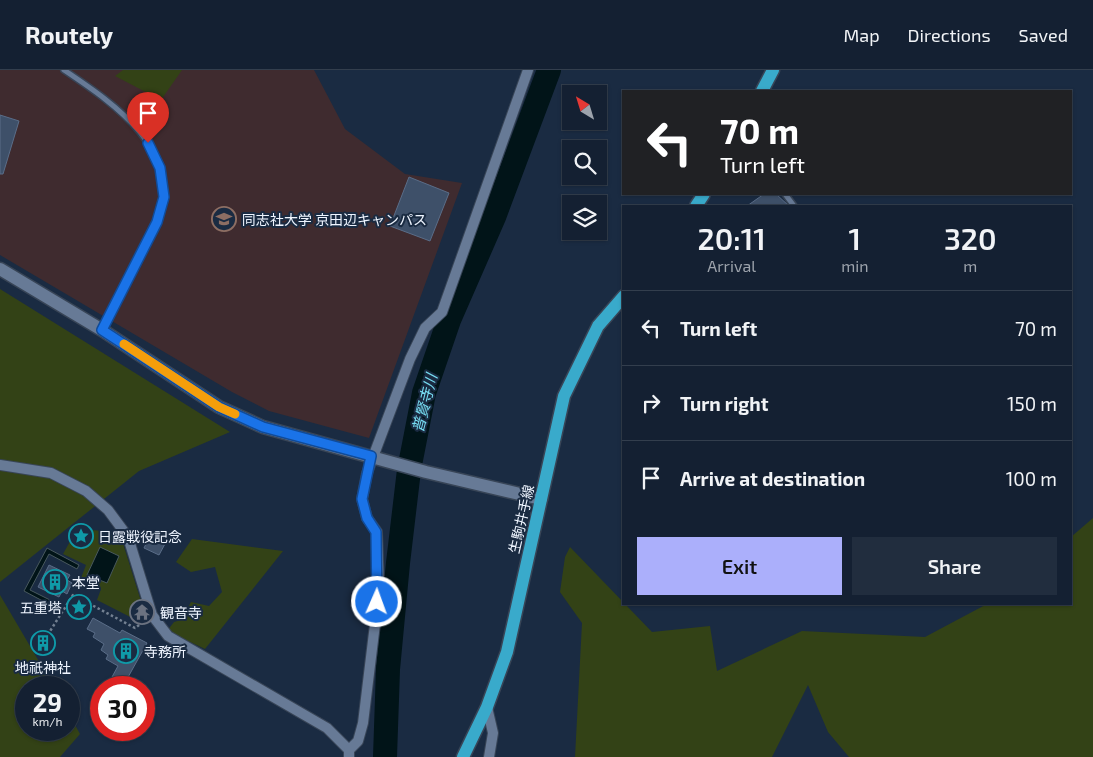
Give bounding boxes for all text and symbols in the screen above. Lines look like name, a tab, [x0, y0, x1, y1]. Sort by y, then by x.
text: Routely	[25, 20, 113, 49]
text: Map	[843, 24, 880, 46]
text: Directions	[908, 24, 991, 46]
text: Saved	[1019, 24, 1068, 46]
north arrow	[562, 85, 608, 130]
map controls	[562, 85, 607, 240]
pin	[127, 92, 169, 143]
icon: arrive	[134, 99, 162, 127]
text: 70 m	[720, 109, 799, 151]
icon: left	[637, 110, 702, 175]
button: search	[562, 140, 607, 185]
text: Turn left	[720, 151, 805, 177]
button: layers	[562, 195, 607, 240]
school or university icon: 同志社大学 京田辺キャンパス	[211, 206, 237, 232]
place label: 同志社大学 京田辺キャンパス	[242, 211, 427, 228]
text: 20:11	[697, 220, 766, 256]
text: 1	[849, 220, 861, 256]
text: 320	[944, 220, 997, 256]
text: Arrival	[707, 256, 756, 275]
text: min	[841, 256, 868, 275]
text: m	[963, 256, 977, 275]
icon: left	[637, 314, 665, 342]
text: Turn left	[680, 317, 757, 340]
text: 70 m	[1015, 317, 1057, 340]
water label: 普賢寺川	[408, 370, 440, 434]
icon: right	[637, 389, 665, 417]
text: Turn right	[680, 392, 768, 415]
text: 150 m	[1007, 392, 1057, 415]
icon: arrive	[637, 464, 665, 492]
text: Arrive at destination	[680, 467, 865, 490]
text: 100 m	[1006, 467, 1057, 490]
street label: 生駒井手線	[505, 483, 537, 555]
place icon: 日露戦役記念	[68, 523, 94, 549]
place label: 日露戦役記念	[98, 528, 182, 545]
button: Exit	[637, 537, 842, 595]
button: Share	[852, 537, 1057, 595]
building icon: 本堂	[42, 569, 68, 595]
place label: 本堂	[72, 574, 100, 591]
position arrow	[350, 575, 402, 627]
place icon: 五重塔	[66, 594, 92, 620]
place label: 五重塔	[20, 599, 62, 616]
temple icon: 観音寺	[129, 599, 155, 625]
place label: 観音寺	[160, 604, 202, 621]
building icon: 地祇神社	[30, 630, 56, 656]
building icon: 寺務所	[113, 638, 139, 664]
place label: 寺務所	[144, 643, 186, 660]
place label: 地祇神社	[15, 659, 71, 676]
speed limit sign: 30	[90, 676, 155, 741]
text: 29	[33, 687, 62, 717]
text: km/h	[33, 714, 62, 728]

